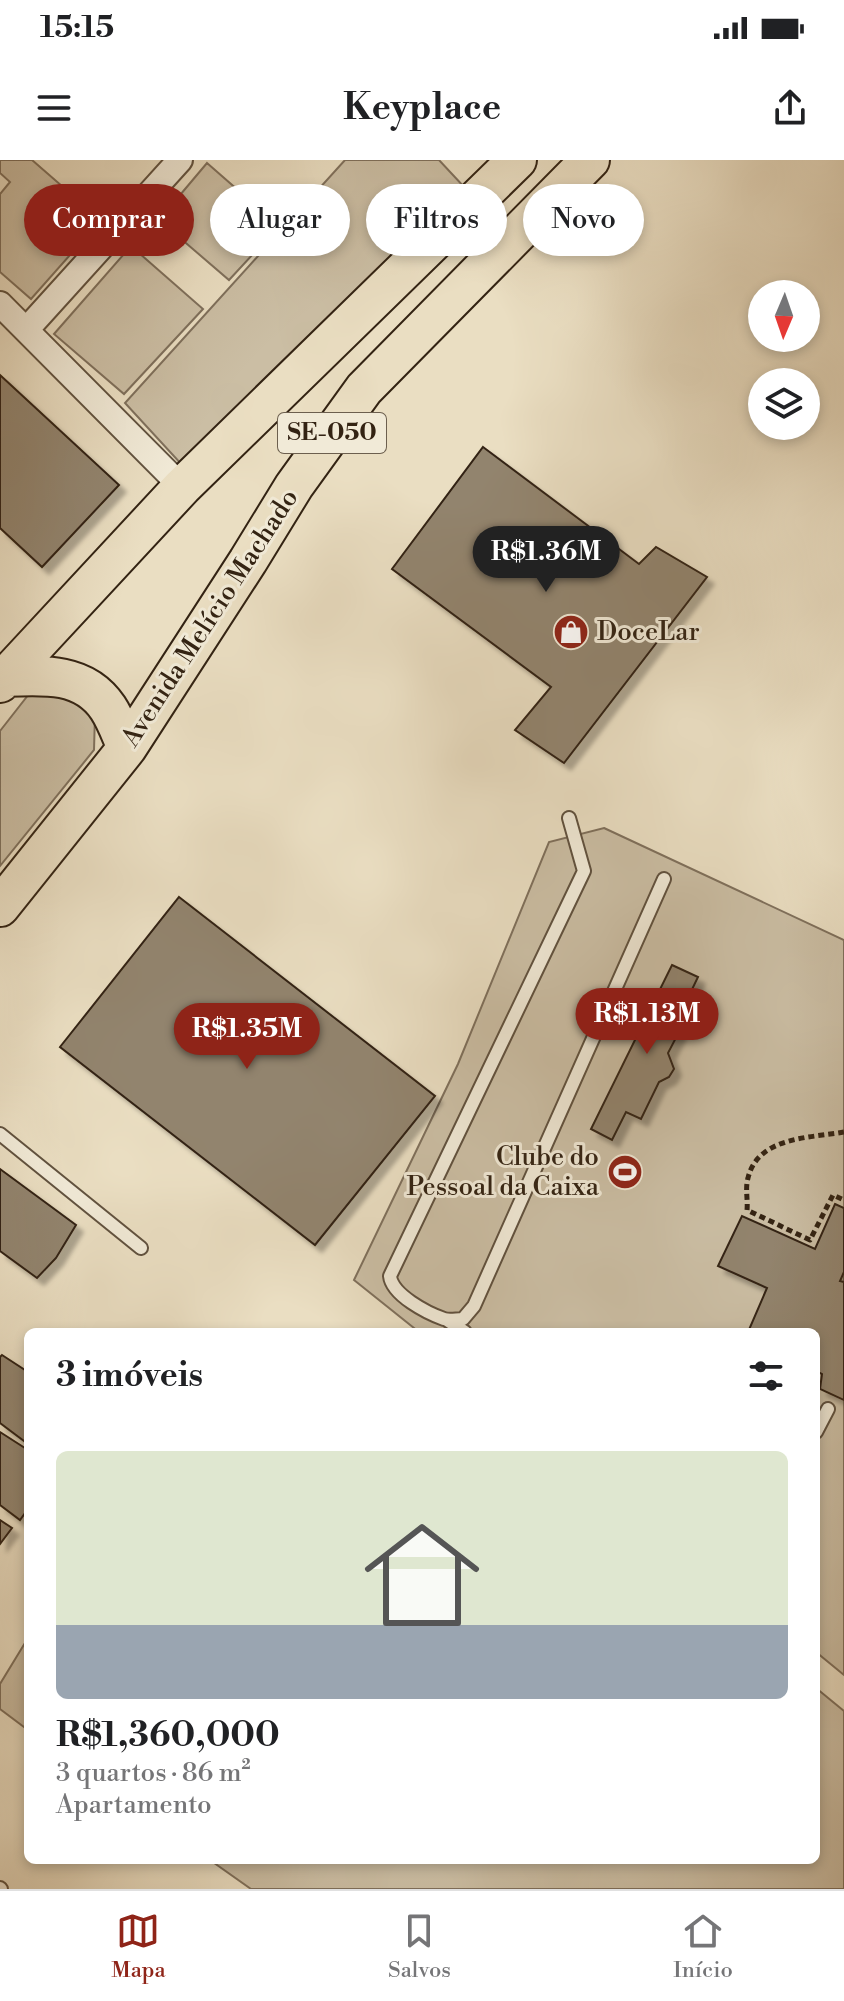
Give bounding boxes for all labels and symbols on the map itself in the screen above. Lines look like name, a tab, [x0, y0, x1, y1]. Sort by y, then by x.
north arrow	[748, 280, 820, 352]
road number: SE-050	[278, 413, 386, 453]
street label: Avenida Melício Machado	[114, 483, 305, 754]
pin: R$1.36M	[472, 526, 620, 594]
shop icon: DoceLar	[552, 613, 590, 651]
place label: DoceLar	[597, 616, 700, 648]
pin: R$1.13M	[573, 988, 721, 1056]
pin: R$1.35M	[173, 1003, 321, 1071]
place label: Clube do Pessoal da Caixa	[406, 1141, 600, 1203]
sports icon: Clube do Pessoal da Caixa	[606, 1153, 644, 1191]

